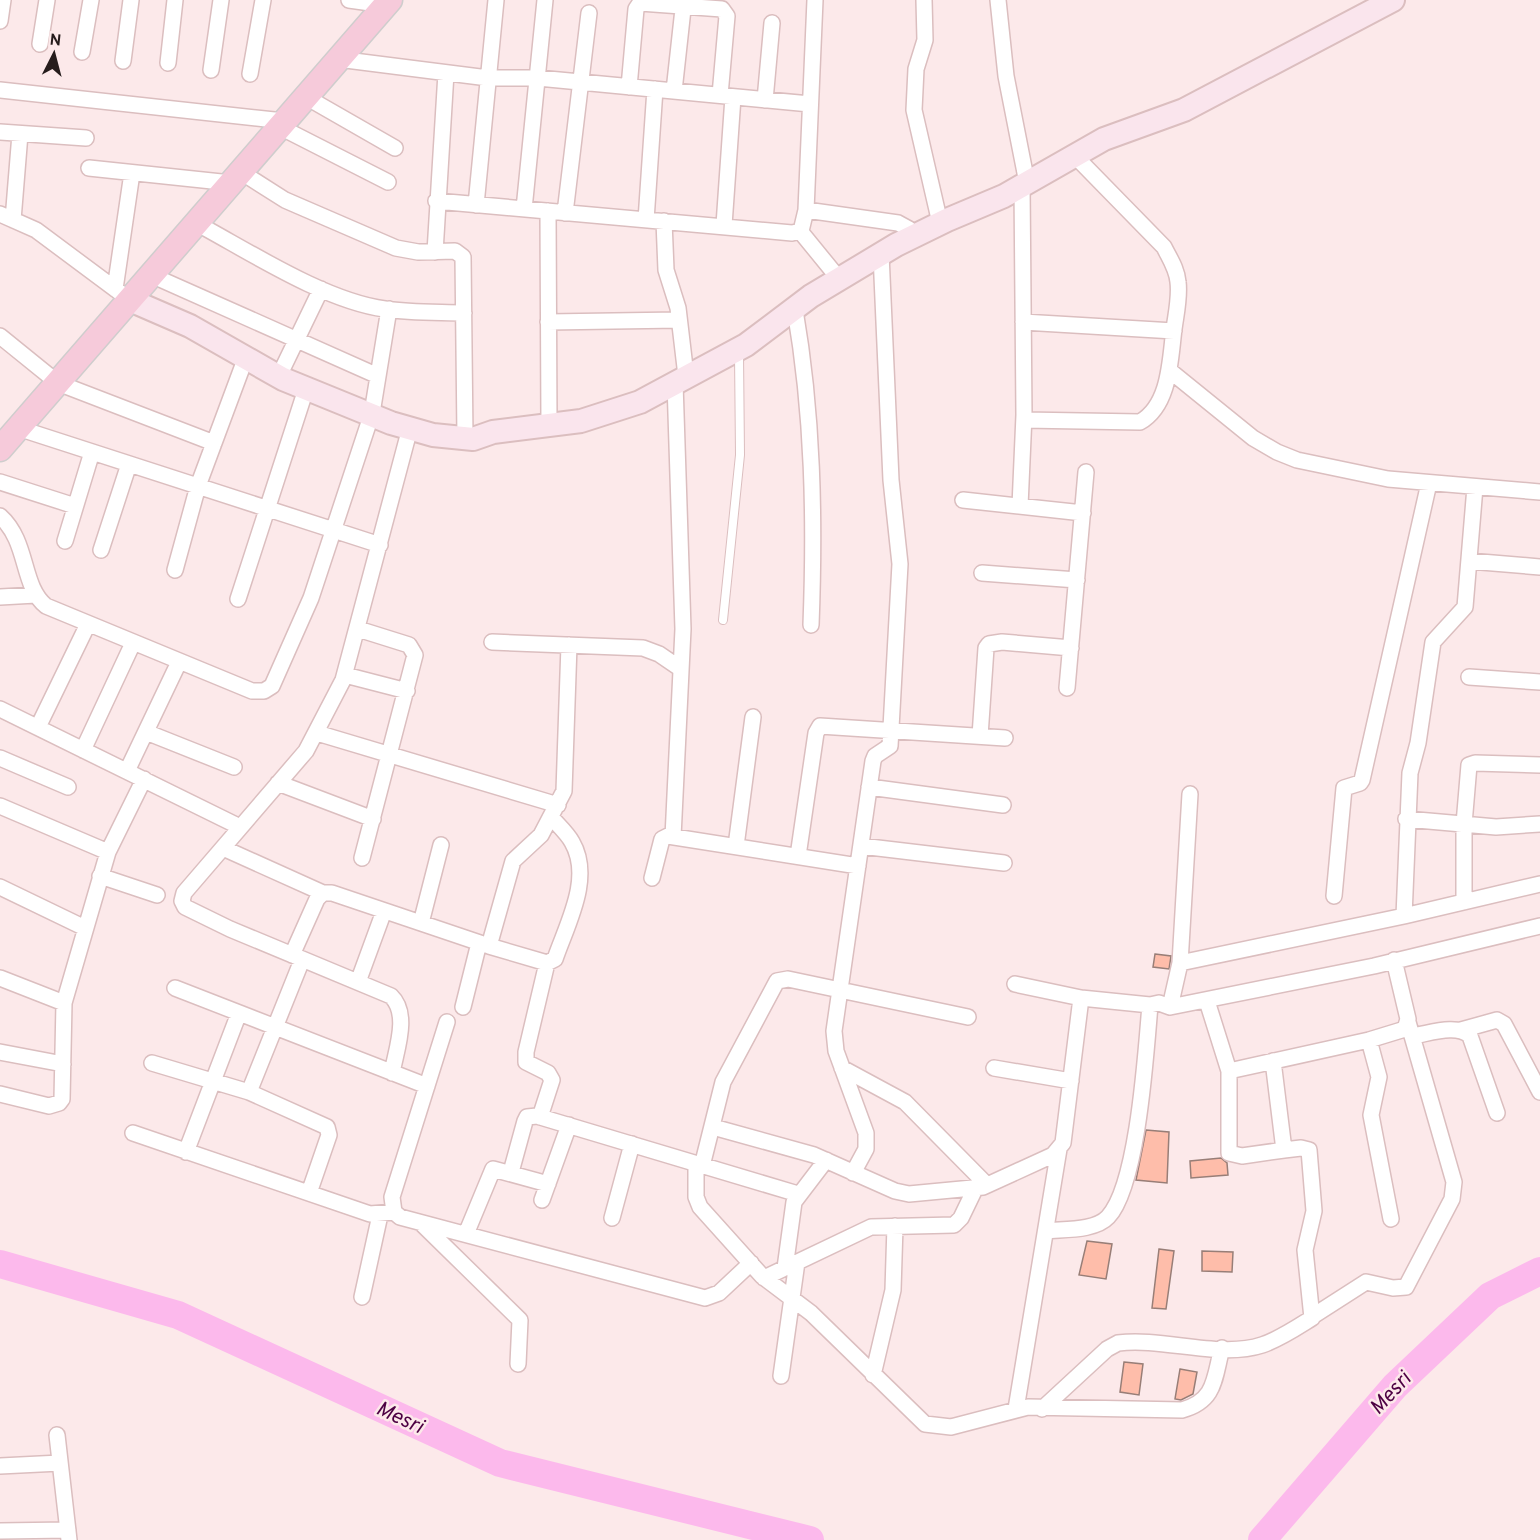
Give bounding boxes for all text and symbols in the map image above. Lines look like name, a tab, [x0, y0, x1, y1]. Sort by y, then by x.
north arrow	[24, 24, 84, 84]
text: N	[49, 31, 62, 52]
water label: Mesri	[1364, 1365, 1419, 1421]
water label: Mesri	[371, 1396, 429, 1442]

